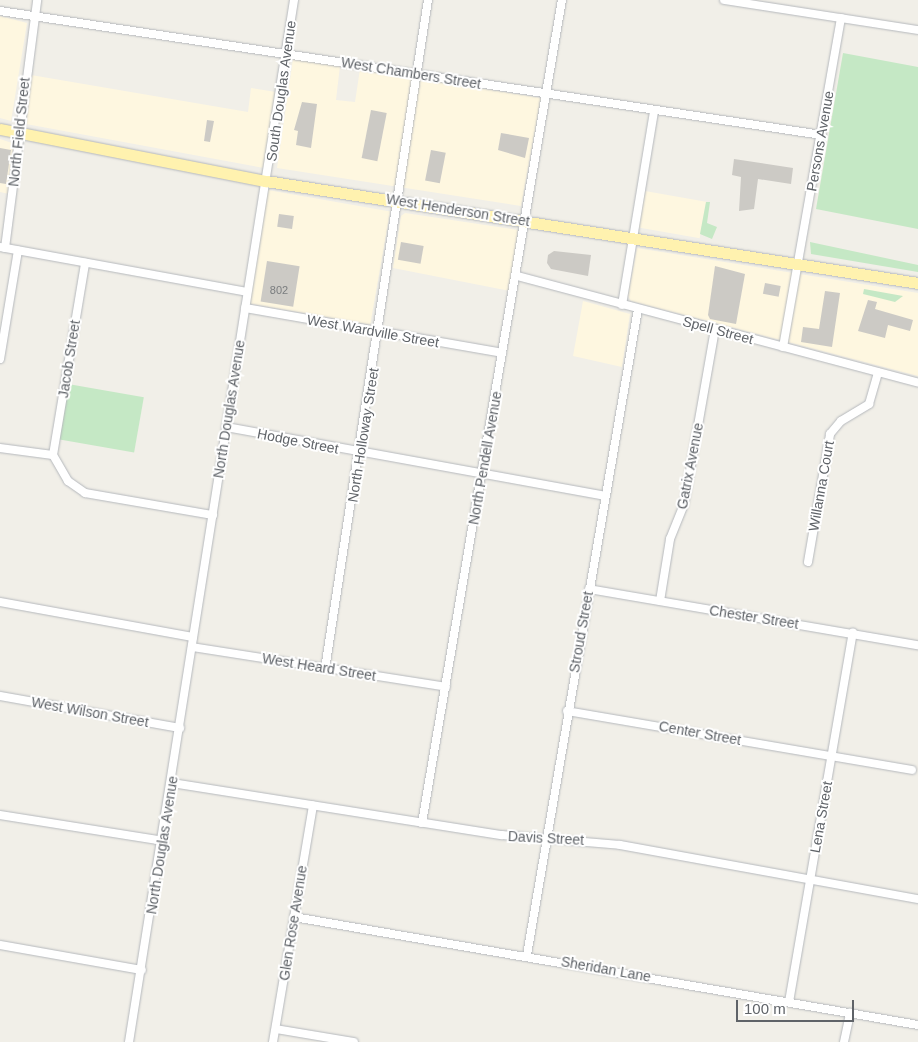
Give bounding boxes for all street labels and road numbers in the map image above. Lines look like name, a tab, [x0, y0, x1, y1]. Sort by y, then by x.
street label: South Douglas Avenue	[263, 19, 299, 163]
street label: West Chambers Street	[340, 54, 482, 92]
street label: North Field Street	[5, 77, 33, 187]
street label: Persons Avenue	[803, 89, 837, 193]
street label: West Henderson Street	[385, 190, 531, 230]
street label: West Wardville Street	[306, 311, 440, 351]
street label: Spell Street	[681, 313, 755, 347]
street label: Jacob Street	[55, 319, 83, 399]
street label: North Douglas Avenue	[210, 338, 248, 480]
street label: North Holloway Street	[344, 366, 382, 504]
street label: North Pendell Avenue	[465, 390, 505, 526]
street label: Gatrix Avenue	[673, 421, 707, 511]
street label: Hodge Street	[256, 425, 340, 457]
street label: Willanna Court	[805, 439, 837, 533]
street label: Stroud Street	[566, 590, 596, 674]
street label: Chester Street	[708, 602, 800, 632]
street label: West Heard Street	[261, 650, 377, 684]
street label: West Wilson Street	[30, 693, 150, 731]
street label: Center Street	[658, 717, 742, 749]
street label: North Douglas Avenue	[143, 774, 181, 916]
street label: Lena Street	[806, 780, 836, 854]
street label: Davis Street	[507, 828, 585, 848]
street label: Glen Rose Avenue	[276, 864, 310, 982]
street label: Sheridan Lane	[560, 953, 652, 985]

